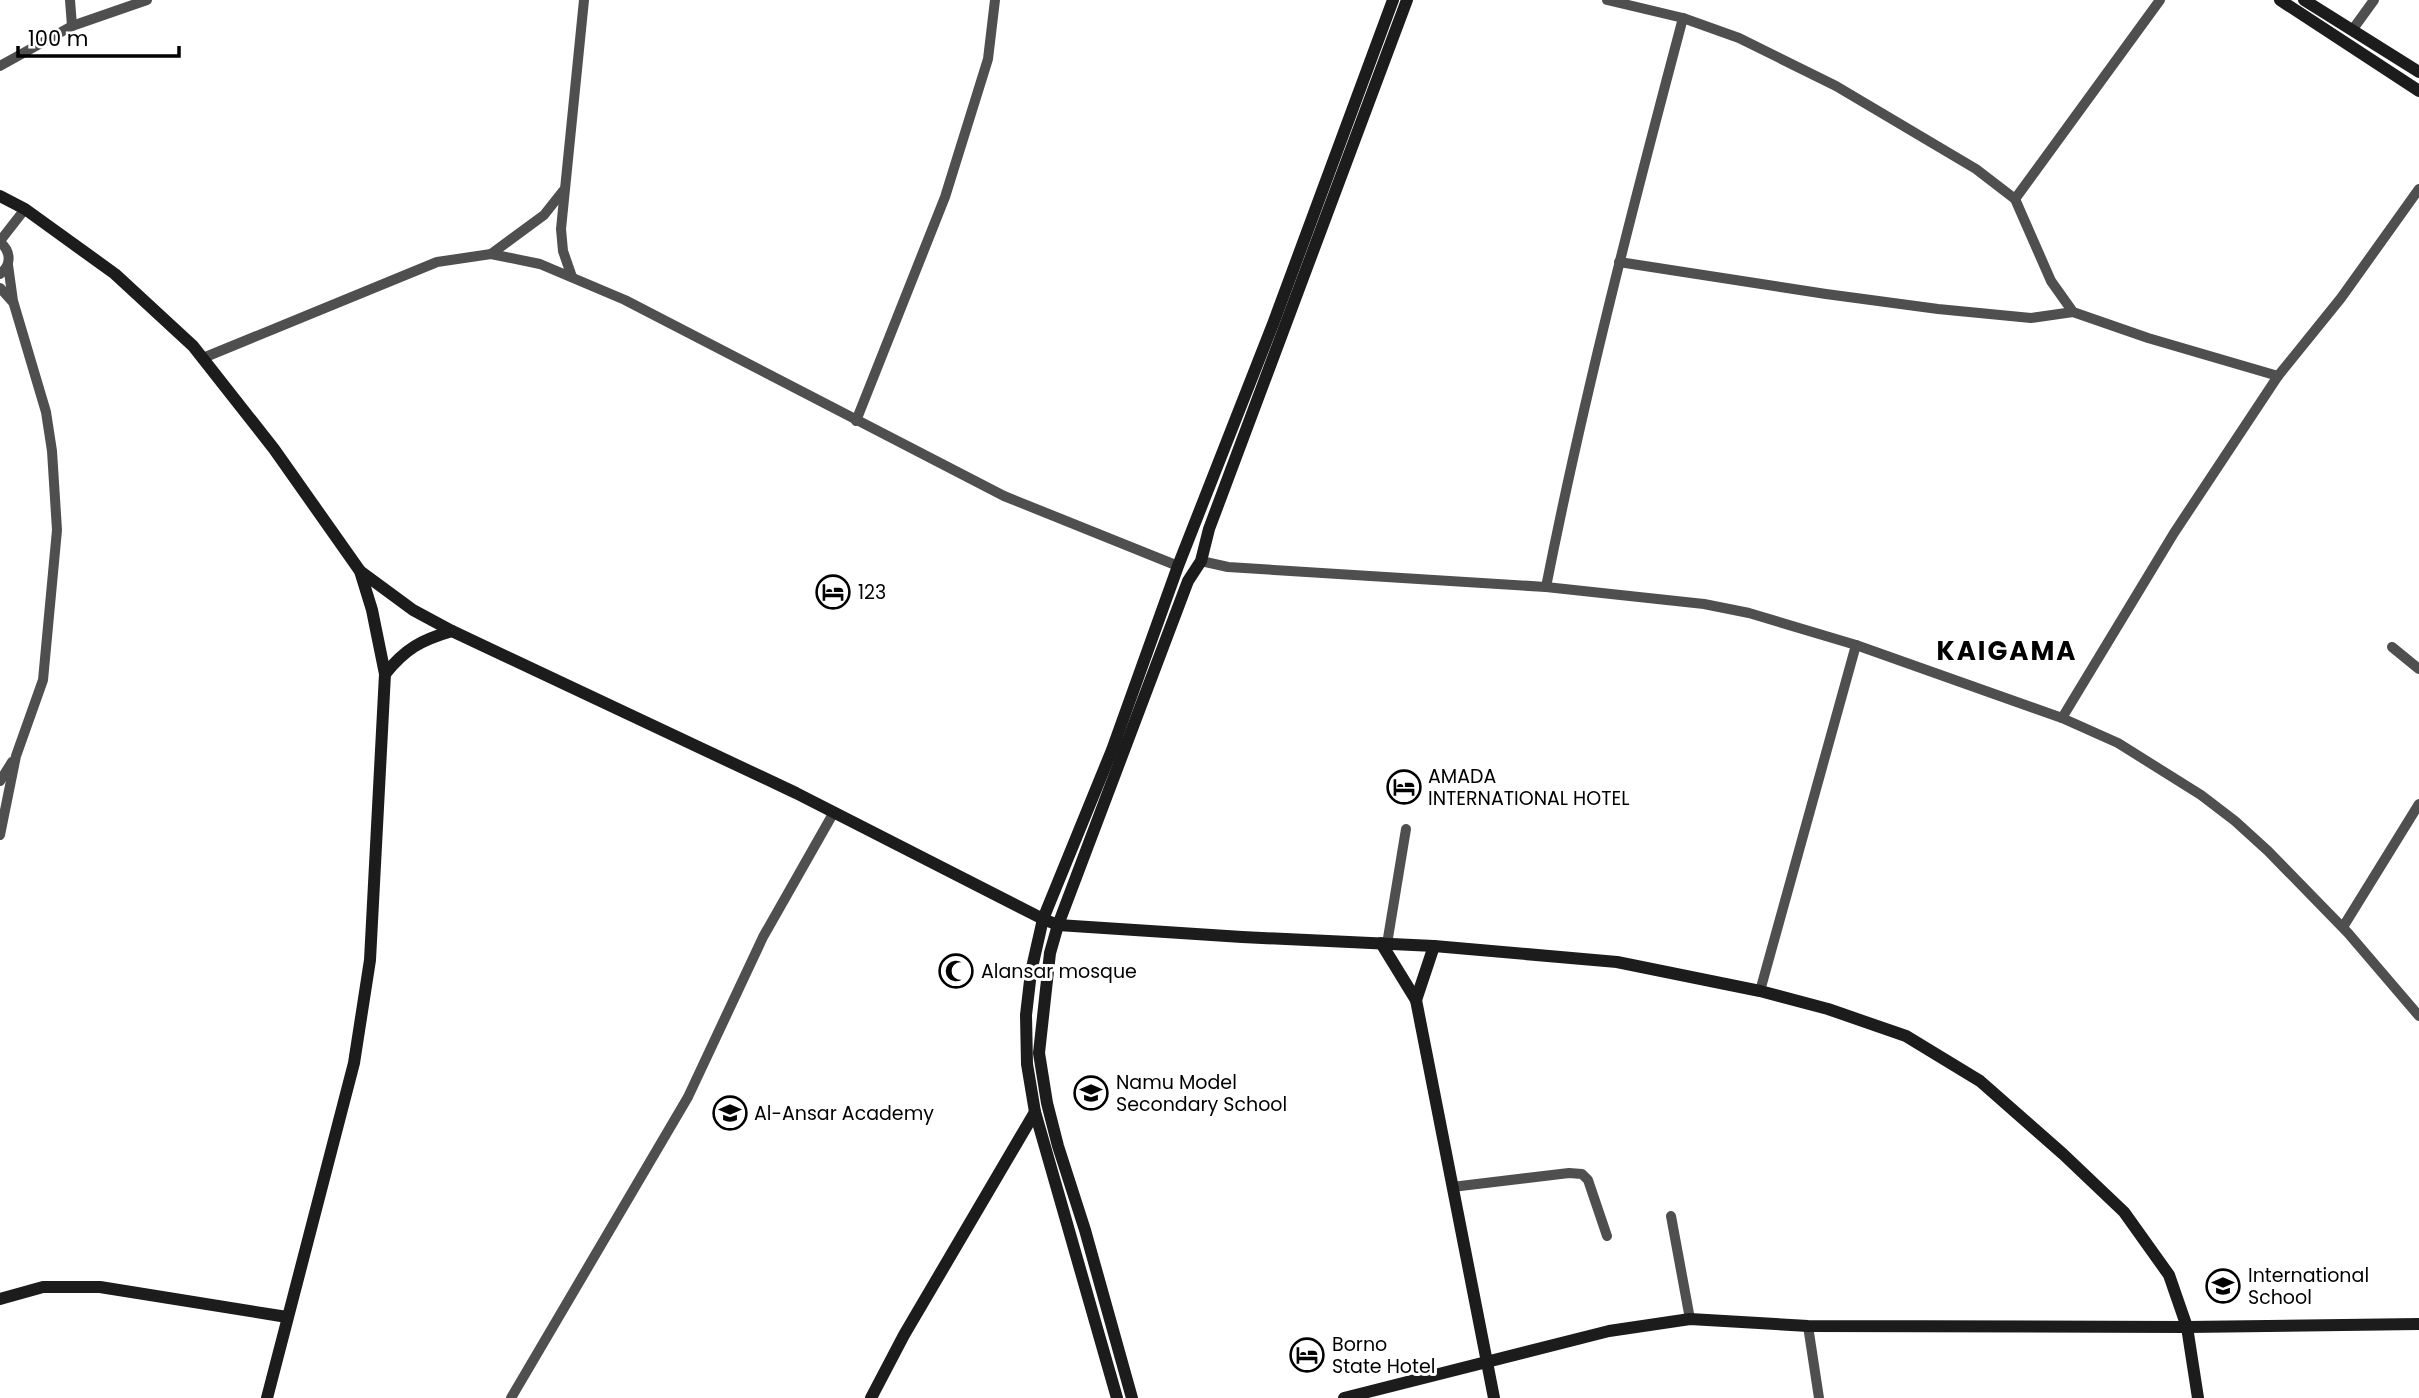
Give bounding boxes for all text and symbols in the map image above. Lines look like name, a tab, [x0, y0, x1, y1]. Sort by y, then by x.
scale bar	[18, 14, 178, 58]
text: 100 m	[28, 24, 88, 53]
hotel icon: 123	[814, 573, 852, 611]
place label: 123	[858, 579, 886, 606]
district label: KAIGAMA	[1937, 633, 2077, 669]
place label: AMADA INTERNATIONAL HOTEL	[1428, 763, 1629, 812]
hotel icon: AMADA INTERNATIONAL HOTEL	[1385, 768, 1423, 806]
mosque icon: Alansar mosque	[937, 952, 975, 990]
place label: Alansar mosque	[981, 958, 1137, 985]
place label: Namu Model Secondary School	[1116, 1069, 1287, 1118]
school or university icon: Namu Model Secondary School	[1072, 1074, 1110, 1112]
school or university icon: Al-Ansar Academy	[711, 1094, 749, 1132]
place label: Al-Ansar Academy	[754, 1100, 934, 1127]
place label: International School	[2248, 1262, 2369, 1311]
school or university icon: International School	[2204, 1267, 2242, 1305]
place label: Borno State Hotel	[1332, 1331, 1435, 1380]
hotel icon: Borno State Hotel	[1288, 1336, 1326, 1374]

